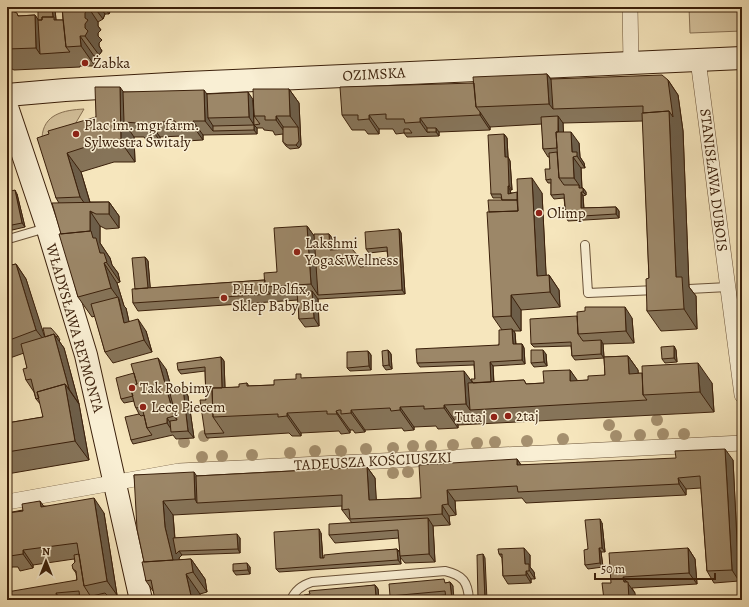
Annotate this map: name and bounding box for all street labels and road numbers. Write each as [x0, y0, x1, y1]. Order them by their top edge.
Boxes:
street label: OZIMSKA [342, 62, 406, 86]
street label: STANISŁAWA DUBOIS [695, 107, 733, 253]
street label: WŁADYSŁAWA REYMONTA [41, 240, 109, 415]
street label: TADEUSZA KOŚCIUSZKI [293, 447, 453, 475]

